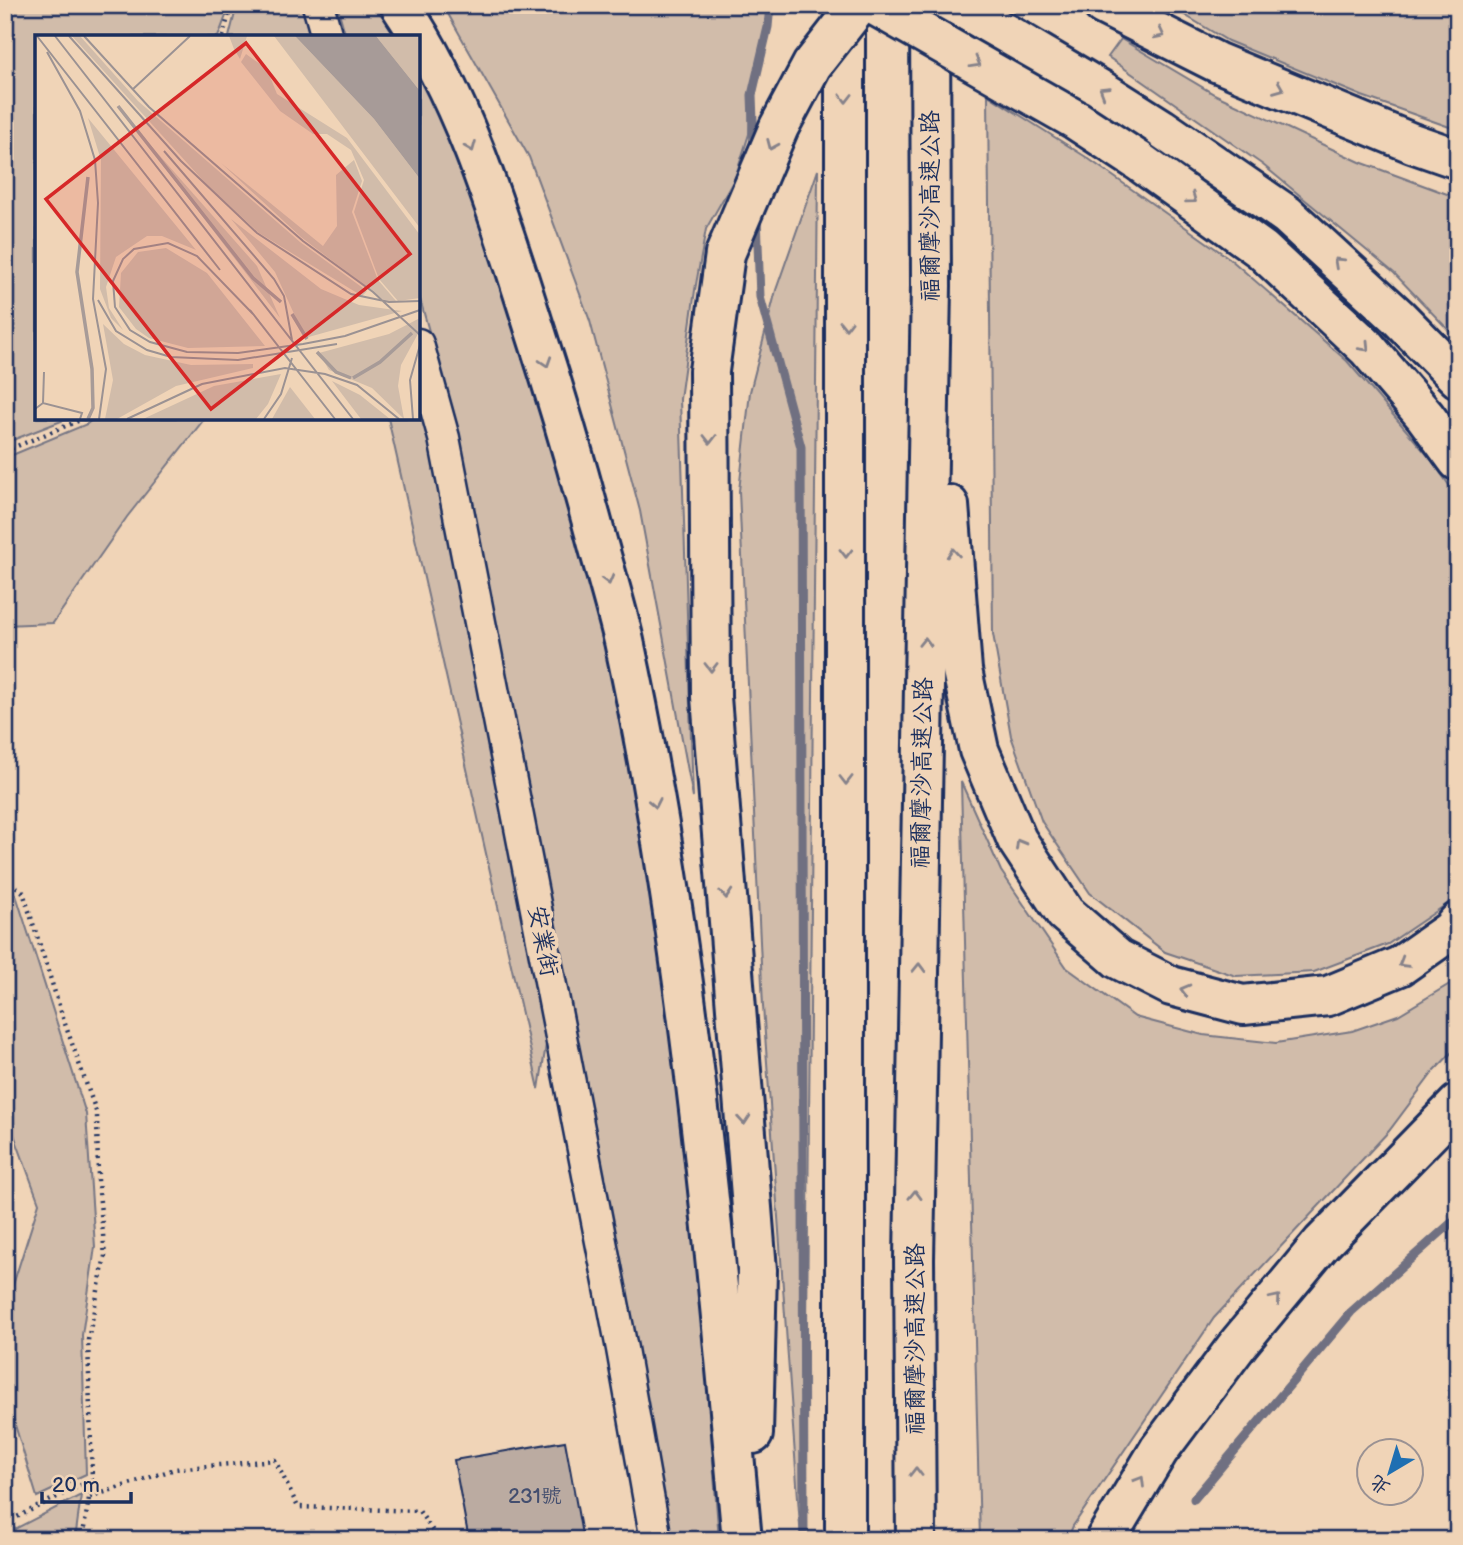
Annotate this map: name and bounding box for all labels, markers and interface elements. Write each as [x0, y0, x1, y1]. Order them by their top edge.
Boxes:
one-way arrow [1153, 25, 1165, 39]
inset map [35, 35, 420, 420]
one-way arrow [969, 55, 982, 68]
one-way arrow [1272, 80, 1284, 94]
one-way arrow [1098, 87, 1111, 100]
one-way arrow [838, 93, 854, 104]
street label: 福爾摩沙高速公路 [916, 110, 945, 302]
one-way arrow [766, 139, 780, 151]
one-way arrow [462, 140, 476, 152]
one-way arrow [1184, 191, 1197, 203]
one-way arrow [1334, 258, 1347, 271]
one-way arrow [838, 321, 854, 331]
one-way arrow [1356, 338, 1369, 351]
one-way arrow [537, 355, 552, 367]
one-way arrow [702, 434, 718, 445]
one-way arrow [838, 548, 854, 559]
one-way arrow [946, 548, 961, 559]
one-way arrow [599, 574, 614, 586]
one-way arrow [917, 636, 933, 647]
one-way arrow [703, 662, 719, 672]
street label: 福爾摩沙高速公路 [906, 677, 938, 869]
one-way arrow [838, 776, 854, 786]
one-way arrow [647, 797, 662, 809]
one-way arrow [1015, 838, 1028, 851]
one-way arrow [718, 888, 733, 899]
street label: 安業街 [522, 903, 564, 979]
one-way arrow [1398, 954, 1411, 967]
one-way arrow [911, 962, 927, 972]
one-way arrow [1180, 984, 1192, 998]
one-way arrow [736, 1115, 751, 1126]
one-way arrow [907, 1189, 923, 1200]
street label: 福爾摩沙高速公路 [901, 1243, 930, 1435]
one-way arrow [1267, 1294, 1280, 1306]
north arrow [1354, 1436, 1424, 1506]
scale bar [42, 1461, 131, 1505]
one-way arrow [908, 1466, 924, 1476]
text: 北 [1366, 1469, 1395, 1499]
text: 20 m [52, 1473, 100, 1498]
one-way arrow [1132, 1476, 1145, 1489]
house number: 231號 [508, 1484, 562, 1509]

